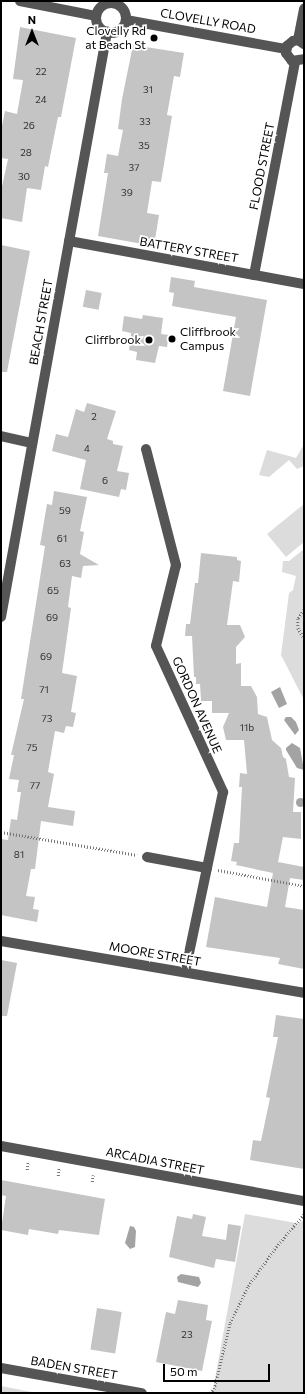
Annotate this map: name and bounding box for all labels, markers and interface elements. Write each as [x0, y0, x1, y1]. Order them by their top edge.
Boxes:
street label: CLOVELLY ROAD [159, 6, 257, 36]
north arrow [12, 12, 52, 52]
text: N [28, 13, 36, 26]
place label: Clovelly Rd at Beach St [85, 24, 146, 52]
marker: Clovelly Rd at Beach St [149, 33, 159, 43]
house number: 22 [35, 66, 47, 78]
house number: 31 [143, 84, 153, 96]
house number: 24 [35, 94, 47, 106]
house number: 33 [139, 116, 151, 128]
house number: 26 [23, 120, 35, 132]
street label: FLOOD STREET [246, 121, 278, 211]
house number: 35 [138, 140, 150, 152]
house number: 28 [20, 147, 32, 159]
house number: 37 [129, 162, 139, 174]
house number: 30 [18, 171, 30, 183]
house number: 39 [121, 187, 133, 199]
street label: BATTERY STREET [139, 234, 239, 266]
street label: BEACH STREET [26, 278, 56, 366]
place label: Cliffbrook Campus [180, 325, 236, 353]
place label: Cliffbrook [85, 333, 141, 347]
marker: Cliffbrook Campus [167, 334, 177, 344]
marker: Cliffbrook [144, 335, 154, 345]
house number: 2 [91, 411, 97, 423]
house number: 4 [84, 443, 90, 455]
house number: 6 [102, 475, 108, 487]
house number: 59 [59, 505, 71, 517]
house number: 61 [57, 533, 67, 545]
house number: 63 [59, 558, 71, 570]
house number: 65 [47, 585, 59, 597]
house number: 69 [46, 612, 58, 624]
house number: 69 [40, 651, 52, 663]
street label: GORDON AVENUE [169, 654, 225, 756]
house number: 71 [39, 684, 49, 696]
house number: 73 [42, 713, 52, 725]
house number: 11b [240, 722, 254, 734]
house number: 75 [27, 742, 37, 754]
house number: 77 [30, 780, 40, 792]
house number: 81 [14, 849, 24, 861]
street label: MOORE STREET [108, 939, 202, 969]
street label: ARCADIA STREET [105, 1144, 205, 1178]
house number: 23 [181, 1329, 193, 1341]
street label: BADEN STREET [29, 1353, 119, 1383]
scale bar [165, 1356, 272, 1382]
text: 50 m [170, 1364, 198, 1378]

